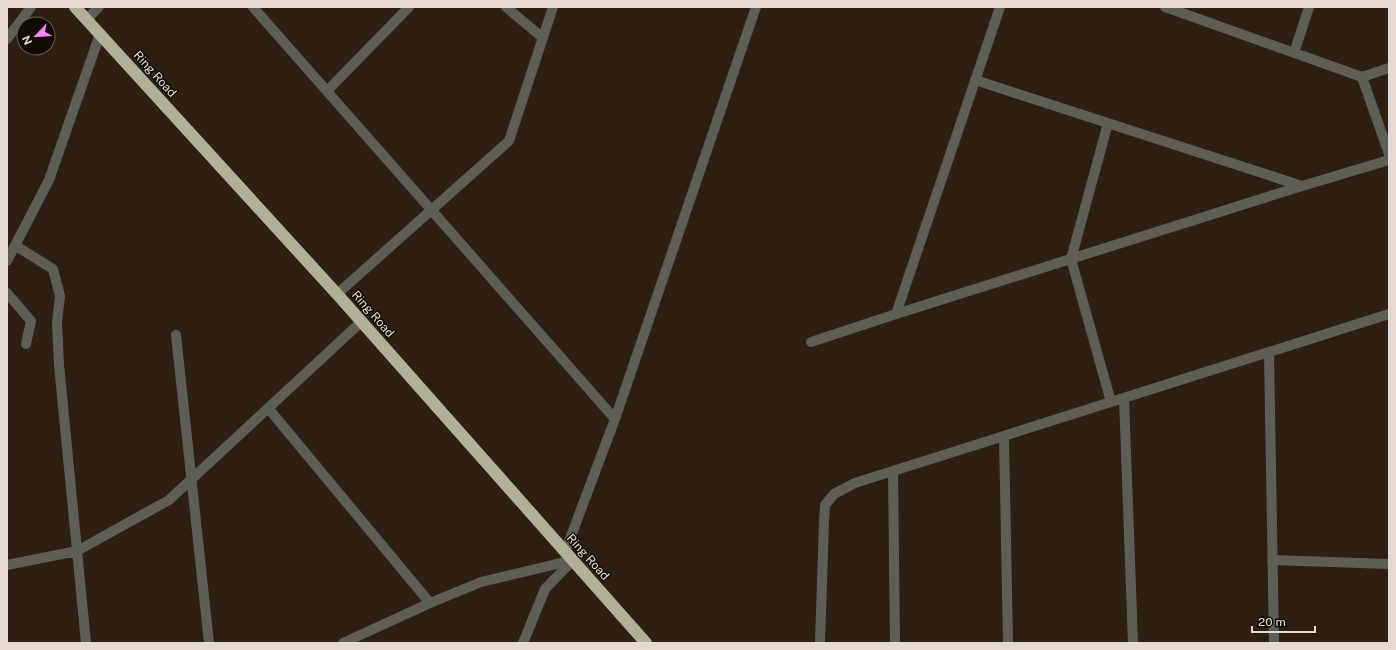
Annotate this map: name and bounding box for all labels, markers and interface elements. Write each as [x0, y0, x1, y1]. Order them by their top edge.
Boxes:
north arrow [16, 16, 56, 56]
text: N [20, 34, 34, 47]
street label: Ring Road [131, 48, 179, 100]
street label: Ring Road [349, 288, 397, 340]
street label: Ring Road [564, 531, 612, 583]
scale bar [1252, 608, 1315, 634]
text: 20 m [1258, 615, 1286, 629]

